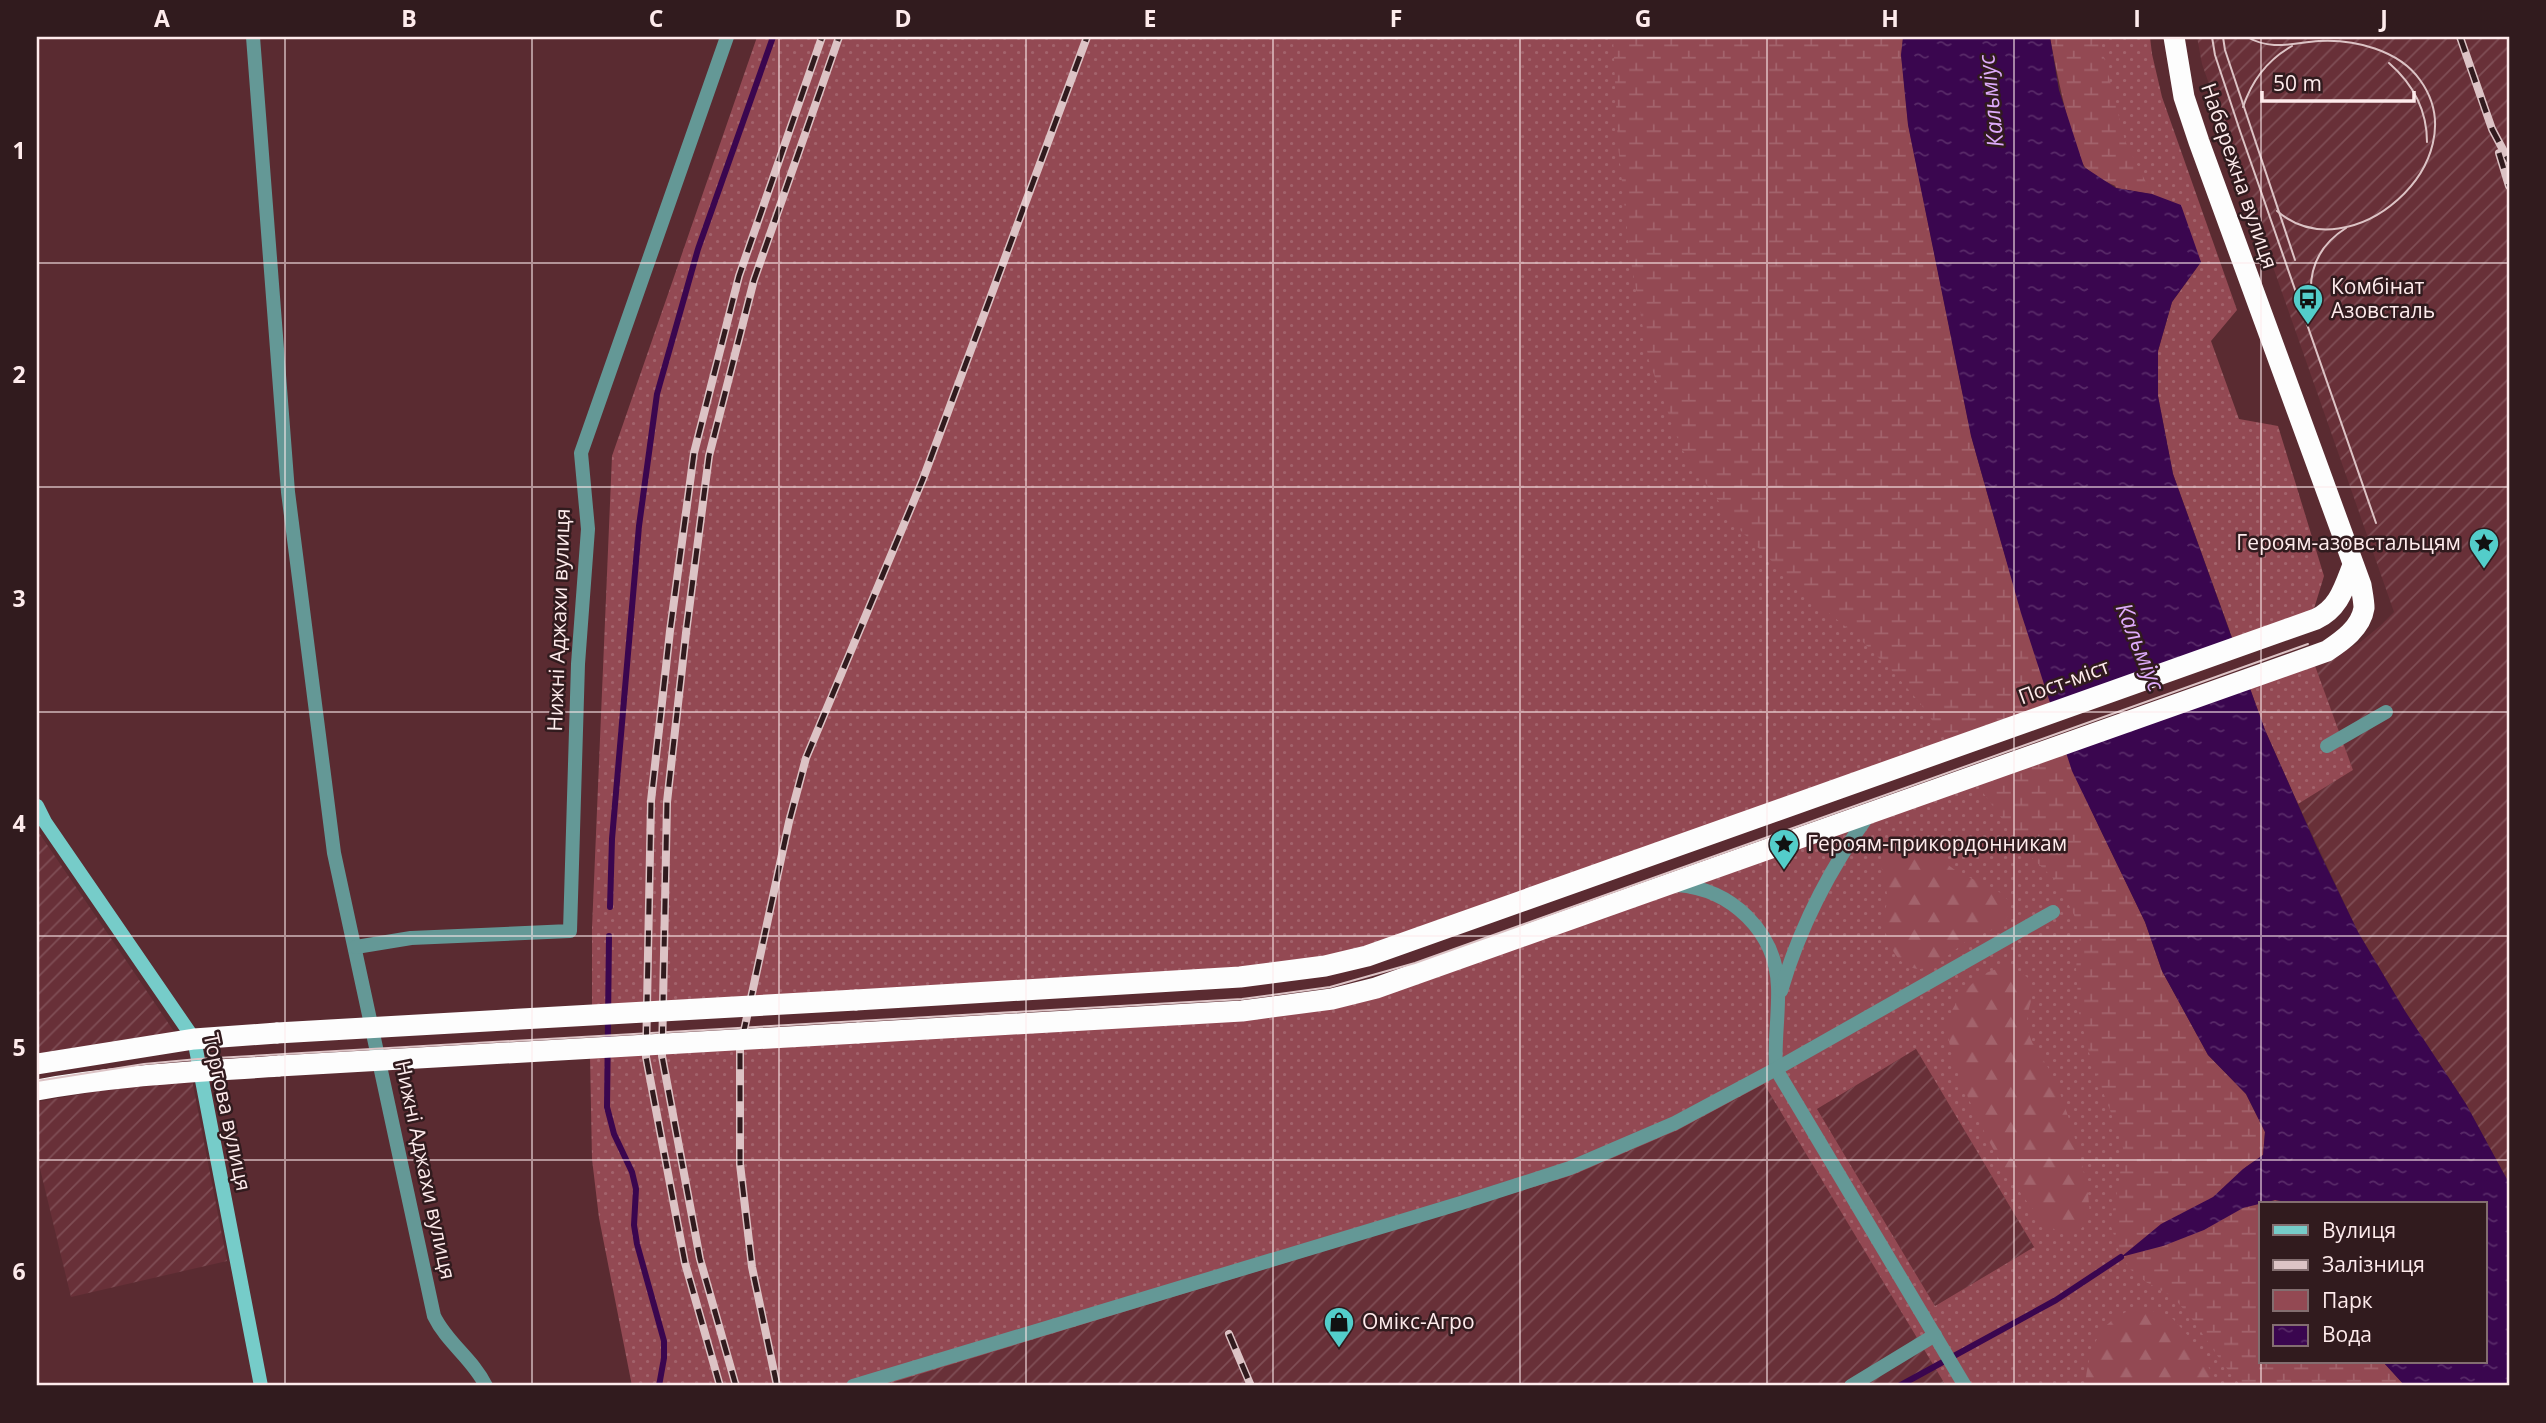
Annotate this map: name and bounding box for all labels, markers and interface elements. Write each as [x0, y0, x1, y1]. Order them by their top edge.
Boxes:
text: A [154, 2, 170, 34]
text: B [401, 2, 417, 34]
text: C [649, 2, 663, 34]
text: D [894, 2, 912, 34]
text: E [1144, 2, 1156, 34]
text: F [1390, 2, 1402, 34]
text: G [1635, 2, 1651, 34]
text: H [1881, 2, 1899, 34]
text: I [2133, 2, 2141, 34]
text: J [2378, 2, 2388, 34]
water label: Кальміус [1969, 53, 2011, 149]
scale bar [2262, 60, 2415, 104]
text: 50 m [2273, 69, 2322, 97]
street label: Набережна вулиця [2195, 79, 2285, 272]
text: 1 [12, 134, 26, 166]
place label: Комбінат Азовсталь [2331, 272, 2435, 324]
bus stop icon: Комбінат Азовсталь [2291, 282, 2325, 326]
text: 2 [12, 358, 26, 390]
street label: Нижні Аджахи вулиця [540, 508, 576, 732]
place icon: Героям-азовстальцям [2467, 526, 2501, 570]
place label: Героям-азовстальцям [2236, 528, 2461, 556]
text: 3 [12, 582, 26, 614]
water label: Кальміус [2109, 598, 2173, 696]
street label: Пост-міст [2014, 652, 2113, 711]
text: 4 [12, 807, 26, 839]
place icon: Героям-прикордонникам [1767, 827, 1801, 871]
place label: Героям-прикордонникам [1807, 829, 2067, 857]
street label: Торгова вулиця [198, 1030, 258, 1193]
text: 5 [12, 1031, 26, 1063]
street label: Нижні Аджахи вулиця [389, 1058, 463, 1282]
legend [2259, 1202, 2486, 1364]
text: Вулиця [2322, 1216, 2396, 1244]
text: Залізниця [2322, 1250, 2425, 1278]
text: 6 [12, 1255, 26, 1287]
text: Парк [2322, 1286, 2373, 1314]
shop icon: Омiкс-Агро [1322, 1305, 1356, 1349]
place label: Омiкс-Агро [1362, 1307, 1475, 1335]
text: Вода [2322, 1320, 2372, 1348]

